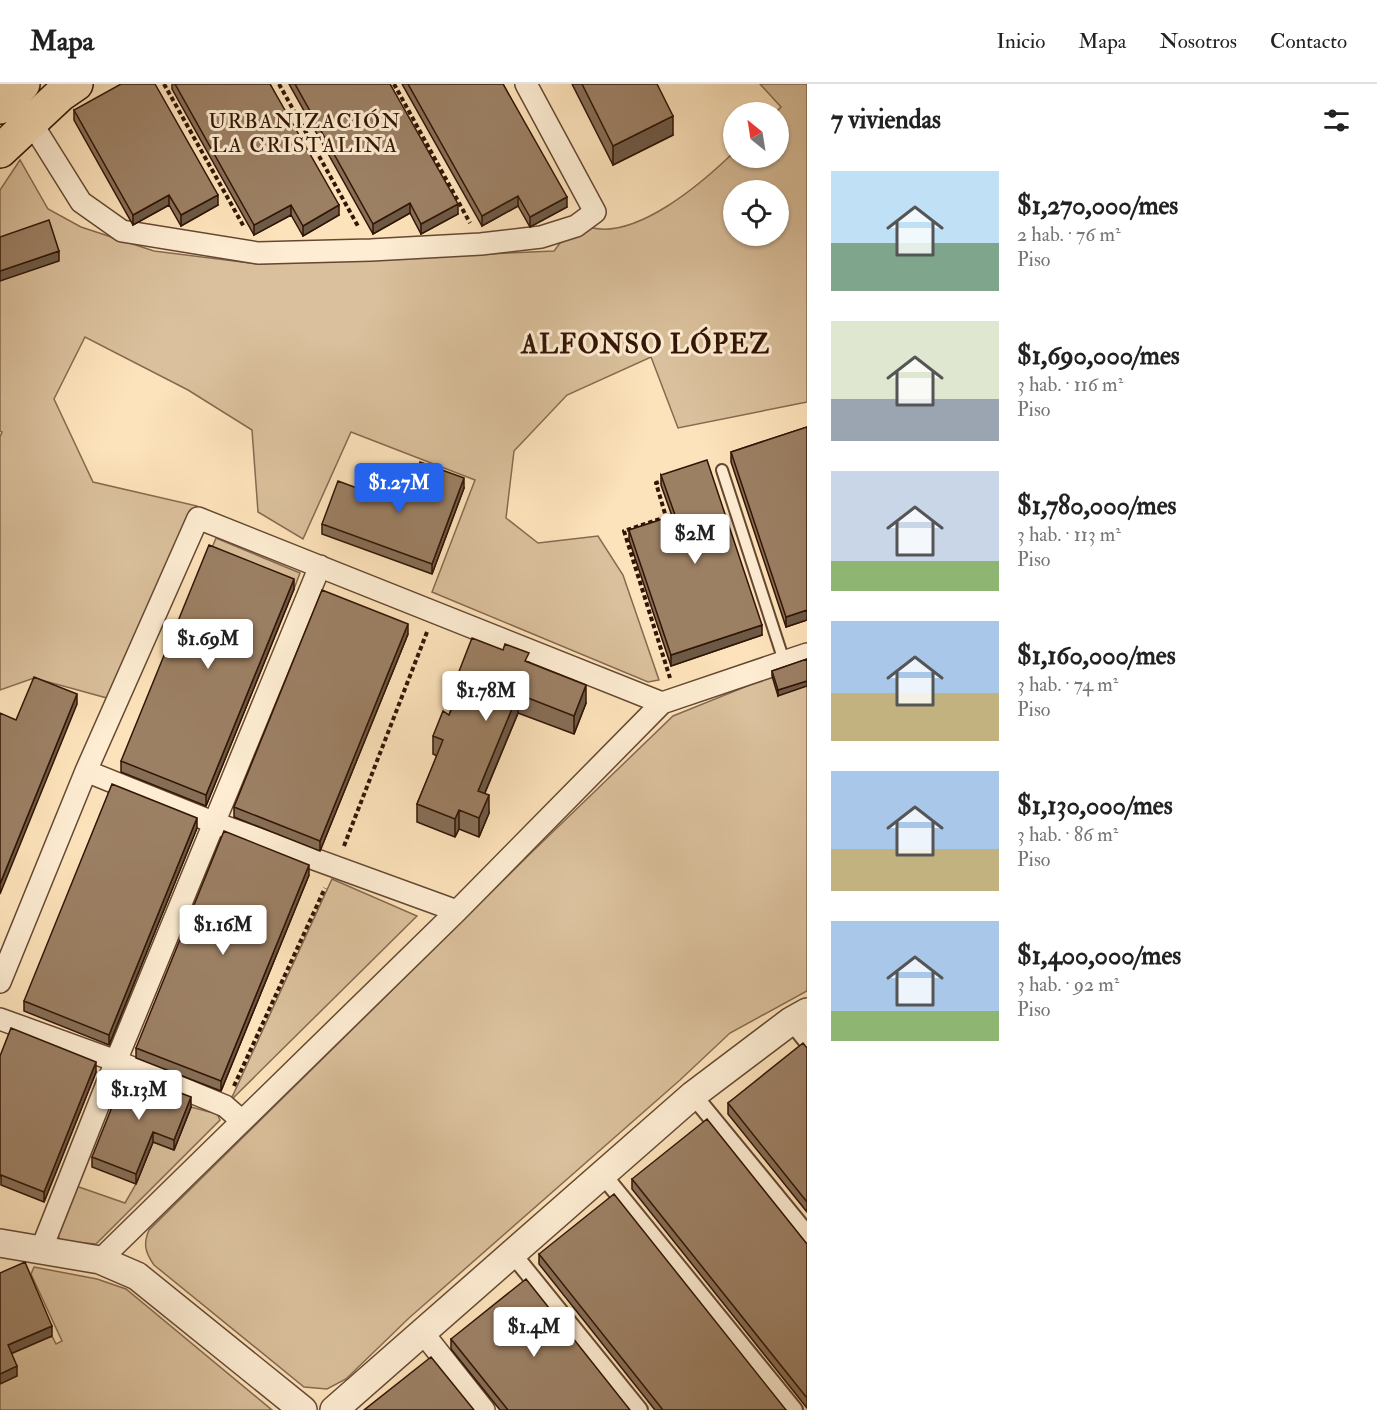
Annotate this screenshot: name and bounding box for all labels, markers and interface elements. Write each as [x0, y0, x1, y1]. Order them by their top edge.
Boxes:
text: Mapa [30, 24, 94, 59]
text: Inicio [996, 28, 1045, 55]
text: Mapa [1078, 28, 1126, 55]
text: Nosotros [1159, 28, 1237, 55]
text: Contacto [1270, 28, 1347, 55]
north arrow [723, 102, 789, 168]
map controls [723, 102, 789, 246]
text: 7 viviendas [831, 104, 941, 136]
icon: filters [1320, 104, 1353, 137]
district label: URBANIZACIÓN LA CRISTALINA [208, 108, 402, 159]
button: locate [723, 180, 789, 246]
text: $1,270,000/mes [1017, 190, 1178, 222]
icon: home [879, 195, 951, 267]
text: 2 hab. · 76 m² [1017, 222, 1121, 247]
text: Piso [1017, 247, 1050, 272]
district label: ALFONSO LÓPEZ [520, 326, 771, 361]
text: $1,690,000/mes [1017, 340, 1180, 372]
icon: home [879, 345, 951, 417]
text: 3 hab. · 116 m² [1017, 372, 1123, 397]
text: Piso [1017, 397, 1050, 422]
pin: $1.27M [350, 463, 448, 514]
text: $1.27M [369, 470, 429, 495]
text: $1,780,000/mes [1017, 490, 1176, 522]
icon: home [879, 495, 951, 567]
pin: $2M [666, 514, 724, 565]
text: $2M [675, 521, 715, 546]
text: 3 hab. · 113 m² [1017, 522, 1121, 547]
text: Piso [1017, 547, 1050, 572]
pin: $1.69M [159, 619, 257, 670]
text: $1.69M [177, 626, 239, 651]
text: $1,160,000/mes [1017, 640, 1176, 672]
icon: home [879, 645, 951, 717]
pin: $1.78M [437, 671, 535, 722]
text: 3 hab. · 74 m² [1017, 672, 1118, 697]
text: $1.78M [456, 678, 516, 703]
text: Piso [1017, 697, 1050, 722]
text: $1,130,000/mes [1017, 790, 1173, 822]
icon: home [879, 795, 951, 867]
text: 3 hab. · 86 m² [1017, 822, 1118, 847]
text: Piso [1017, 847, 1050, 872]
pin: $1.16M [174, 905, 272, 956]
text: $1.16M [194, 912, 252, 937]
text: $1,400,000/mes [1017, 940, 1181, 972]
icon: home [879, 945, 951, 1017]
text: 3 hab. · 92 m² [1017, 972, 1119, 997]
text: Piso [1017, 997, 1050, 1022]
pin: $1.13M [90, 1070, 188, 1121]
text: $1.13M [111, 1077, 167, 1102]
pin: $1.4M [492, 1307, 576, 1358]
text: $1.4M [508, 1314, 560, 1339]

